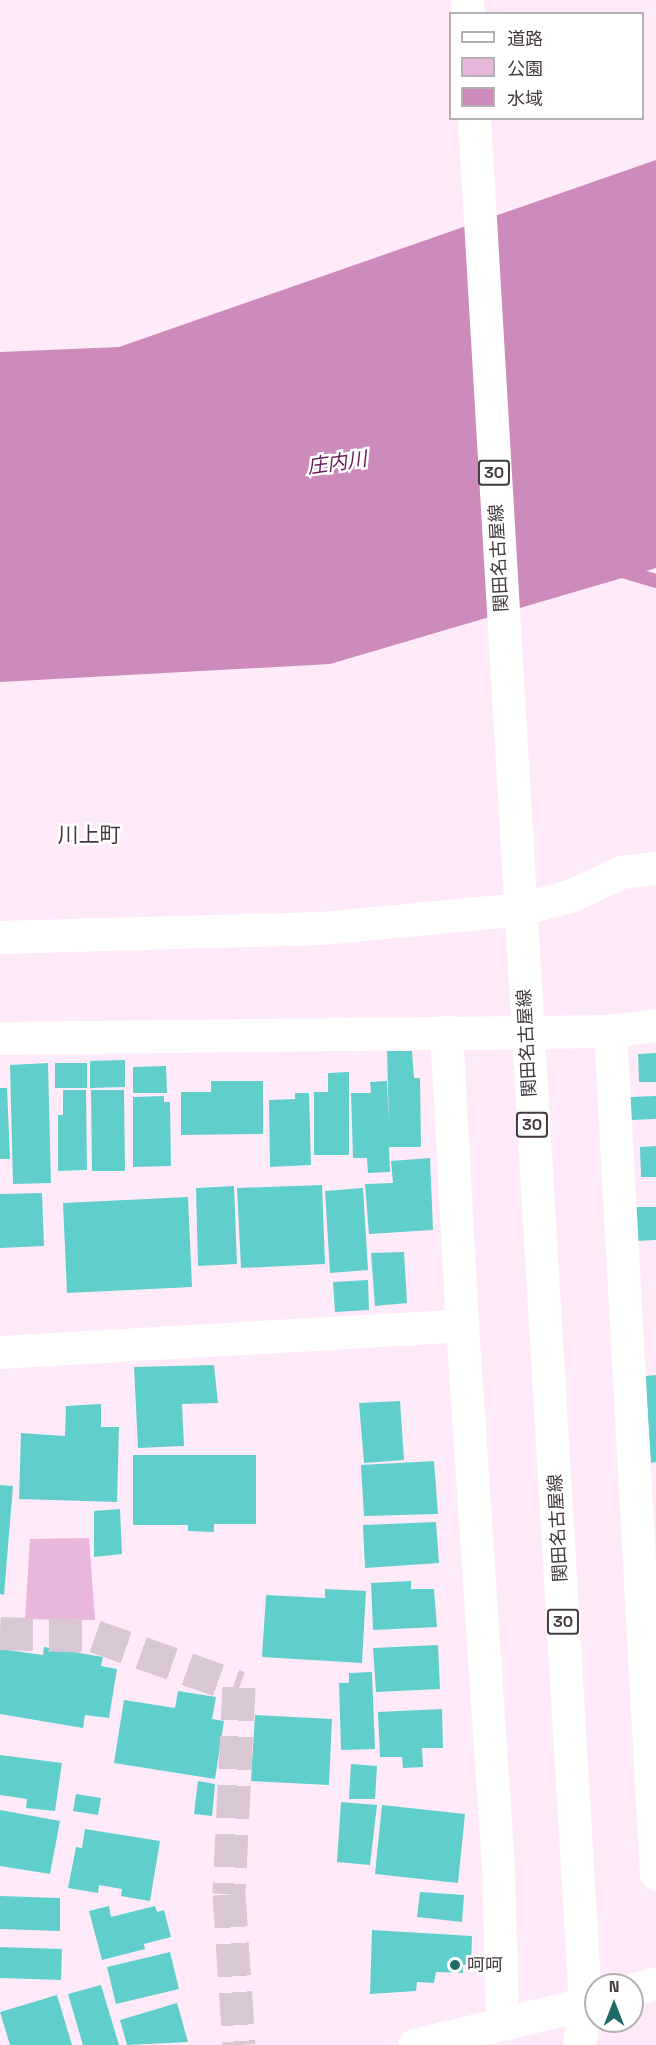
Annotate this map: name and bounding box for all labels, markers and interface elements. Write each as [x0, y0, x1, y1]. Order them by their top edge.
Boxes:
legend [449, 12, 644, 120]
text: 道路 [507, 27, 543, 50]
text: 公園 [507, 57, 543, 80]
text: 水域 [507, 87, 543, 110]
water label: 庄内川 [306, 447, 368, 479]
road number: 30 [478, 460, 510, 486]
street label: 関田名古屋線 [485, 504, 513, 612]
district label: 川上町 [58, 822, 120, 848]
street label: 関田名古屋線 [513, 989, 541, 1097]
road number: 30 [516, 1112, 548, 1138]
street label: 関田名古屋線 [544, 1474, 572, 1582]
road number: 30 [546, 1609, 580, 1635]
place label: 呵呵 [467, 1954, 503, 1976]
marker: 呵呵 [448, 1958, 462, 1972]
north arrow [584, 1973, 644, 2033]
text: N [609, 1976, 619, 1997]

